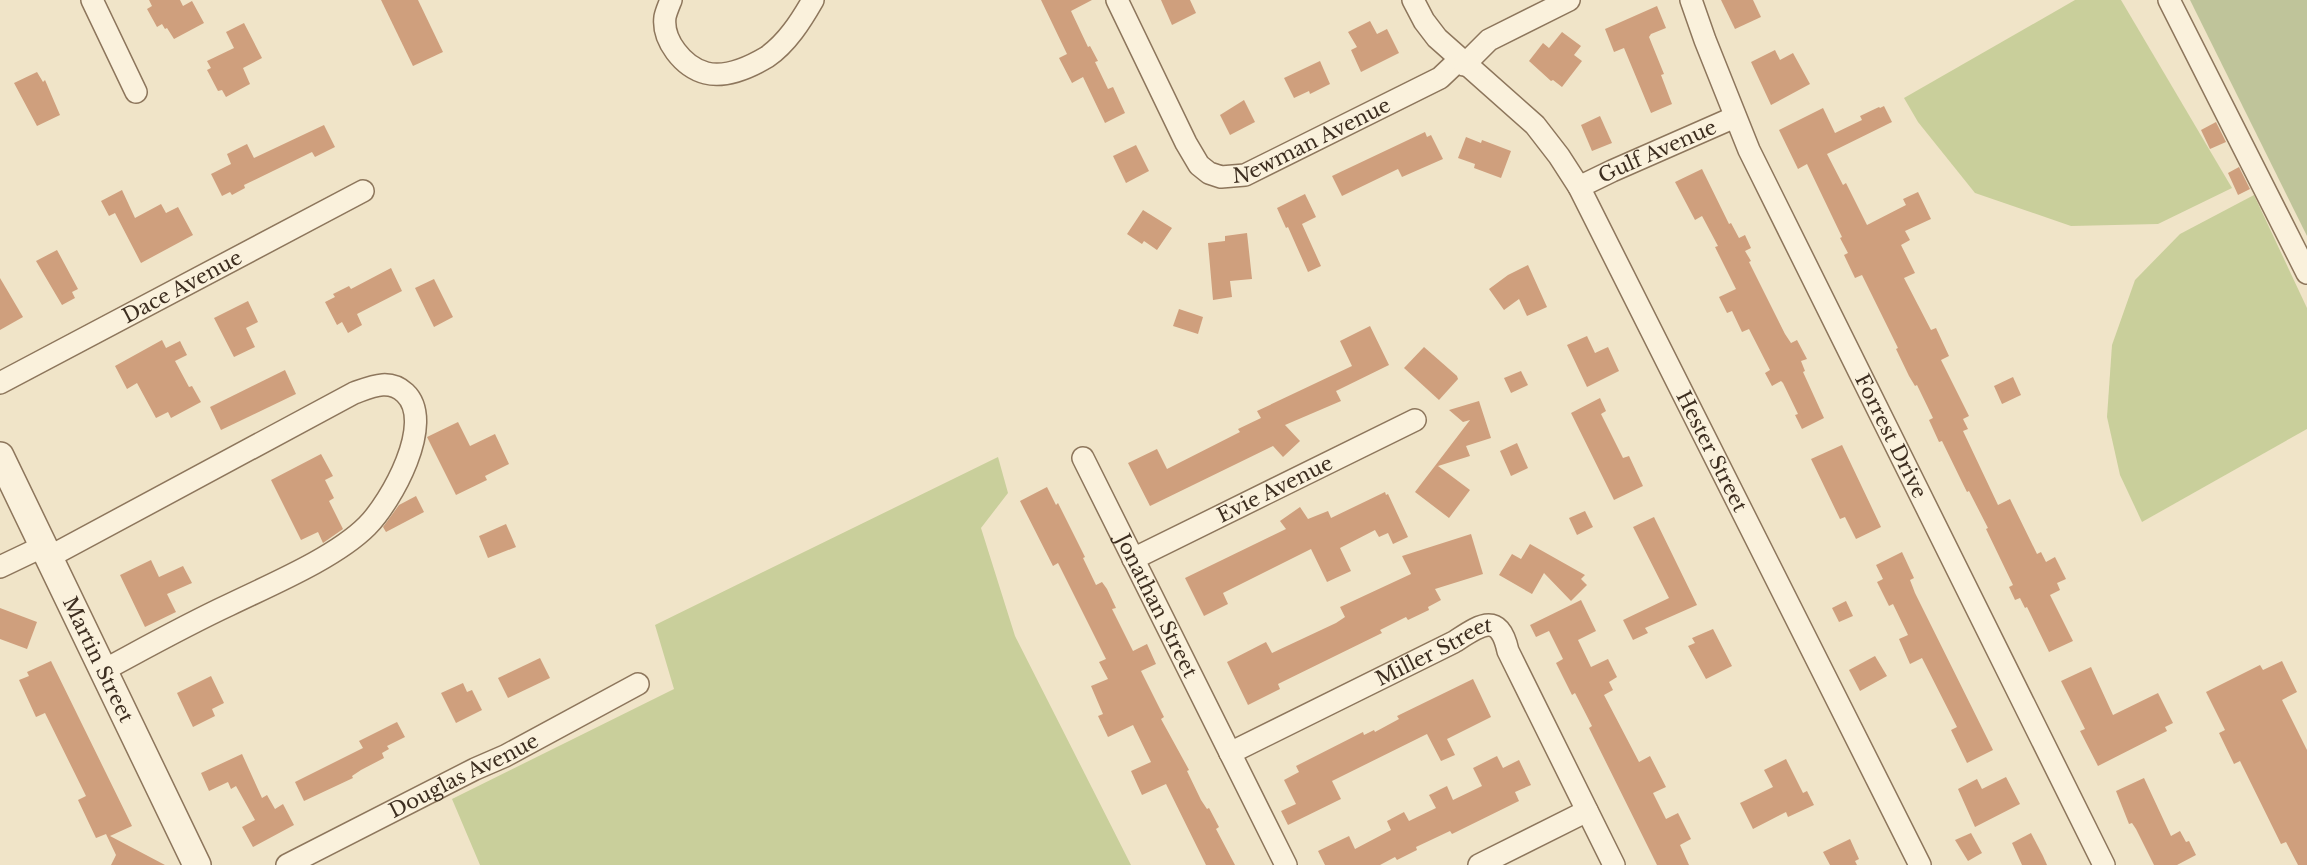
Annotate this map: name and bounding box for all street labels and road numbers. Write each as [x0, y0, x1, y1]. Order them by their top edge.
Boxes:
street label: Newman Avenue [1232, 93, 1394, 188]
street label: Gulf Avenue [1594, 115, 1720, 188]
street label: Dace Avenue [118, 245, 246, 328]
street label: Forrest Drive [1850, 370, 1932, 502]
street label: Hester Street [1671, 387, 1753, 516]
street label: Evie Avenue [1213, 451, 1336, 528]
street label: Jonathan Street [1109, 527, 1203, 682]
street label: Martin Street [58, 593, 139, 727]
street label: Miller Street [1372, 613, 1493, 691]
street label: Douglas Avenue [385, 728, 543, 823]

